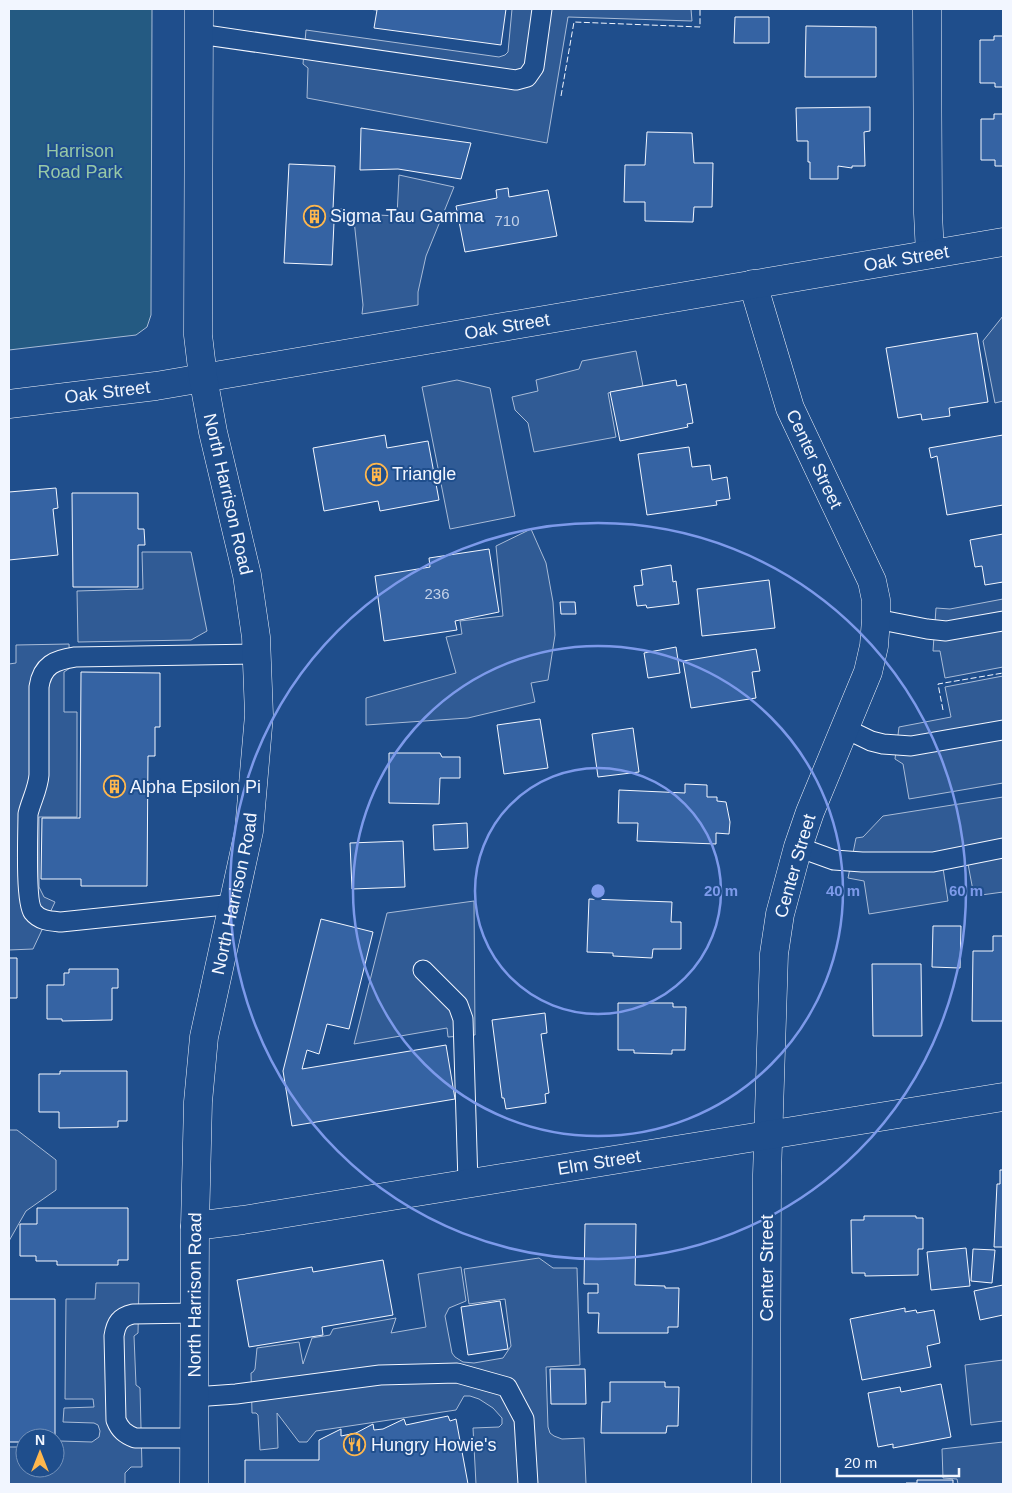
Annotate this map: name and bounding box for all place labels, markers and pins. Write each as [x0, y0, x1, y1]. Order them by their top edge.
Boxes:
building icon: Sigma Tau Gamma [302, 204, 326, 228]
place label: Sigma Tau Gamma [330, 206, 485, 226]
building icon: Triangle [364, 462, 388, 486]
place label: Triangle [392, 464, 456, 484]
building icon: Alpha Epsilon Pi [102, 775, 126, 799]
place label: Alpha Epsilon Pi [130, 777, 261, 797]
centre of rings [589, 882, 607, 900]
restaurant icon: Hungry Howie's [343, 1433, 367, 1457]
place label: Hungry Howie's [371, 1435, 496, 1455]

